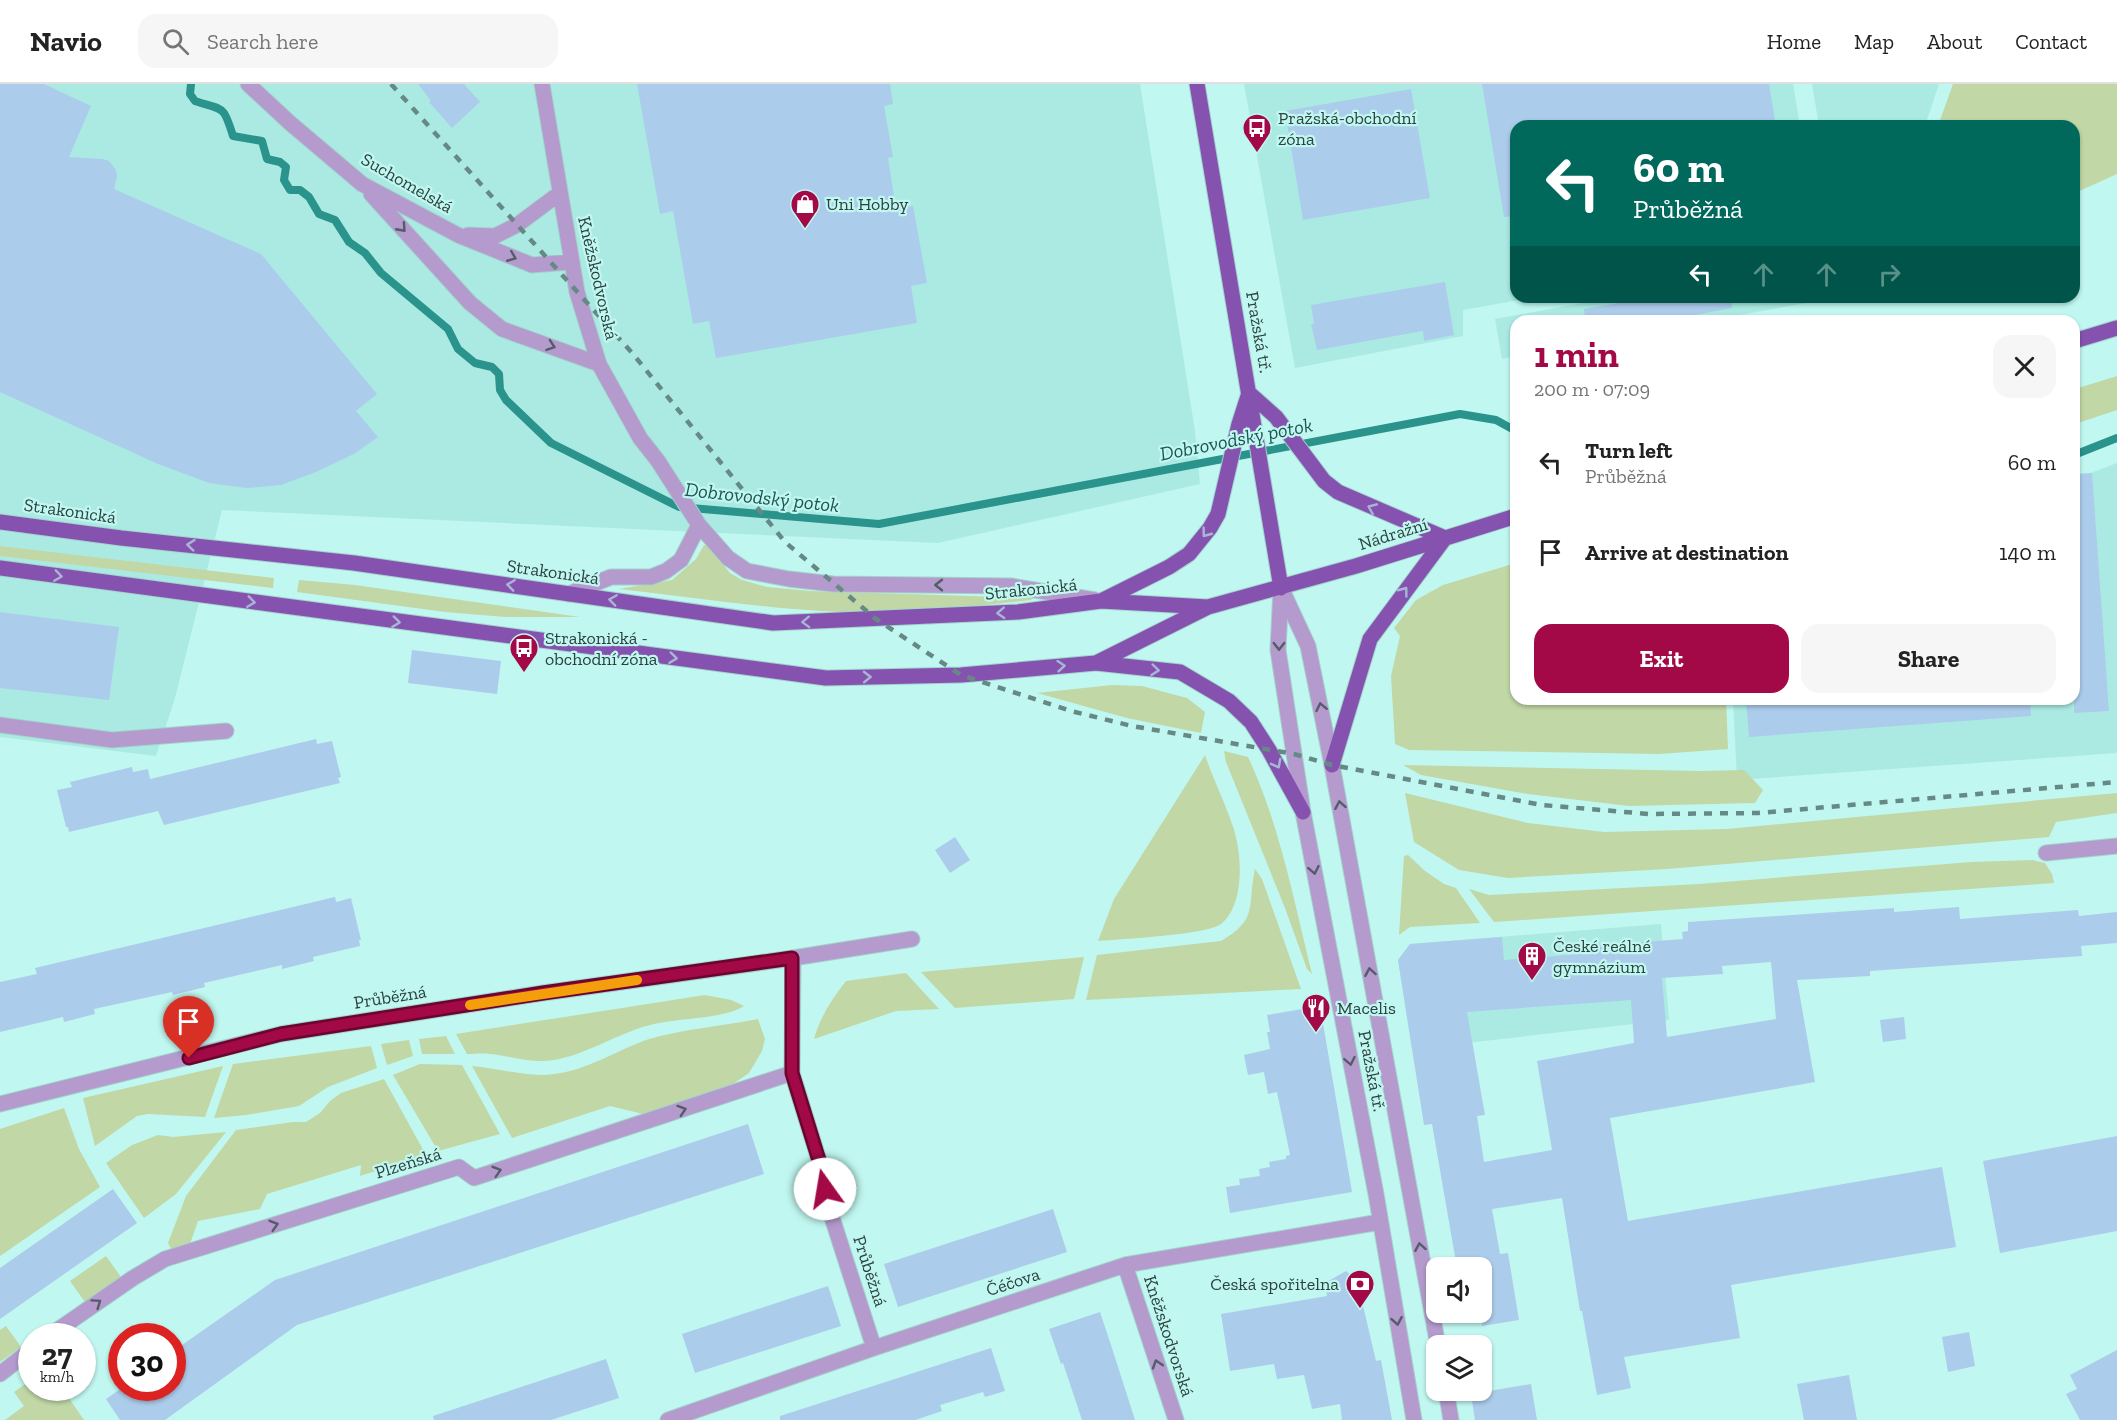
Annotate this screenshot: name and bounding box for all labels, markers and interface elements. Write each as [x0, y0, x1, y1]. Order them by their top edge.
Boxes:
search box [138, 14, 558, 68]
text: Navio [30, 25, 102, 58]
icon: search [159, 25, 192, 58]
text: Search here [207, 28, 318, 55]
text: Home [1767, 29, 1821, 54]
text: Map [1854, 29, 1894, 54]
text: About [1927, 29, 1982, 54]
text: Contact [2015, 29, 2087, 54]
place label: Pražská-obchodní zóna [1278, 107, 1417, 150]
bus stop icon: Pražská-obchodní zóna [1241, 112, 1273, 154]
text: 60 m [1633, 142, 1724, 193]
icon: left [1534, 144, 1612, 222]
street label: Suchomelská [357, 148, 457, 218]
shop icon: Uni Hobby [789, 188, 821, 230]
place label: Uni Hobby [826, 193, 909, 215]
text: Průběžná [1633, 193, 1743, 225]
street label: Kněžskodvorská [573, 214, 623, 342]
one-way arrow [395, 221, 406, 231]
one-way arrow [506, 250, 517, 262]
icon: left [1684, 258, 1717, 291]
icon: ahead [1747, 258, 1780, 291]
icon: ahead [1810, 258, 1843, 291]
icon: right [1873, 258, 1906, 291]
street label: Pražská tř. [1241, 290, 1277, 374]
text: 1 min [1534, 333, 1619, 376]
button: close [1993, 335, 2056, 398]
one-way arrow [545, 339, 556, 352]
text: 200 m · 07:09 [1534, 377, 1650, 401]
water label: Dobrovodský potok [1158, 412, 1314, 466]
text: Turn left [1585, 437, 1672, 464]
icon: left [1534, 446, 1567, 479]
text: 60 m [2008, 449, 2056, 476]
text: Průběžná [1585, 464, 1667, 488]
water label: Dobrovodský potok [684, 477, 840, 517]
street label: Strakonická [23, 494, 118, 528]
one-way arrow [1367, 503, 1378, 515]
street label: Nádražní [1356, 513, 1430, 555]
one-way arrow [1203, 526, 1214, 537]
icon: arrive [1534, 536, 1567, 569]
one-way arrow [187, 539, 196, 552]
text: Arrive at destination [1585, 539, 1788, 566]
text: 140 m [1999, 539, 2056, 566]
street label: Strakonická [506, 555, 601, 589]
one-way arrow [53, 570, 63, 582]
street label: Strakonická [984, 573, 1078, 605]
one-way arrow [934, 579, 943, 591]
one-way arrow [507, 580, 516, 592]
one-way arrow [1397, 587, 1408, 598]
one-way arrow [608, 594, 618, 607]
one-way arrow [247, 596, 256, 608]
one-way arrow [997, 606, 1006, 619]
one-way arrow [392, 615, 401, 628]
one-way arrow [802, 615, 811, 628]
button: Exit [1534, 624, 1789, 693]
button: Share [1801, 624, 2056, 693]
place label: Strakonická - obchodní zóna [545, 627, 658, 670]
bus stop icon: Strakonická - obchodní zóna [508, 632, 540, 674]
one-way arrow [1272, 641, 1285, 650]
one-way arrow [668, 651, 678, 664]
one-way arrow [1057, 660, 1066, 673]
one-way arrow [1150, 663, 1159, 675]
one-way arrow [862, 671, 871, 683]
one-way arrow [1315, 703, 1328, 713]
one-way arrow [1270, 758, 1281, 769]
one-way arrow [1334, 800, 1347, 810]
one-way arrow [1307, 864, 1320, 874]
place label: České reálné gymnázium [1553, 935, 1651, 978]
building icon: České reálné gymnázium [1516, 940, 1548, 982]
one-way arrow [1364, 967, 1377, 977]
street label: Průběžná [352, 980, 428, 1014]
restaurant icon: Macelis [1300, 992, 1332, 1034]
pin [163, 996, 214, 1058]
place label: Macelis [1337, 997, 1396, 1019]
icon: arrive [172, 1005, 205, 1038]
street label: Pražská tř. [1353, 1028, 1391, 1114]
one-way arrow [1343, 1056, 1356, 1066]
one-way arrow [676, 1105, 687, 1117]
street label: Plzeňská [372, 1142, 444, 1183]
position arrow [793, 1157, 857, 1221]
one-way arrow [491, 1166, 502, 1178]
one-way arrow [268, 1220, 279, 1232]
street label: Průběžná [848, 1233, 892, 1310]
one-way arrow [1414, 1242, 1427, 1252]
map controls [1426, 1257, 1492, 1401]
button: sound [1426, 1257, 1492, 1323]
street label: Čéčova [983, 1263, 1043, 1301]
bank icon: Česká spořitelna [1344, 1268, 1376, 1310]
street label: Kněžskodvorská [1139, 1273, 1199, 1400]
place label: Česká spořitelna [1210, 1273, 1339, 1295]
one-way arrow [90, 1299, 101, 1310]
one-way arrow [1391, 1316, 1403, 1326]
speed limit sign: 30 [108, 1323, 186, 1401]
button: layers [1426, 1335, 1492, 1401]
text: 27 [42, 1337, 72, 1373]
one-way arrow [1152, 1359, 1165, 1370]
text: km/h [40, 1368, 74, 1386]

